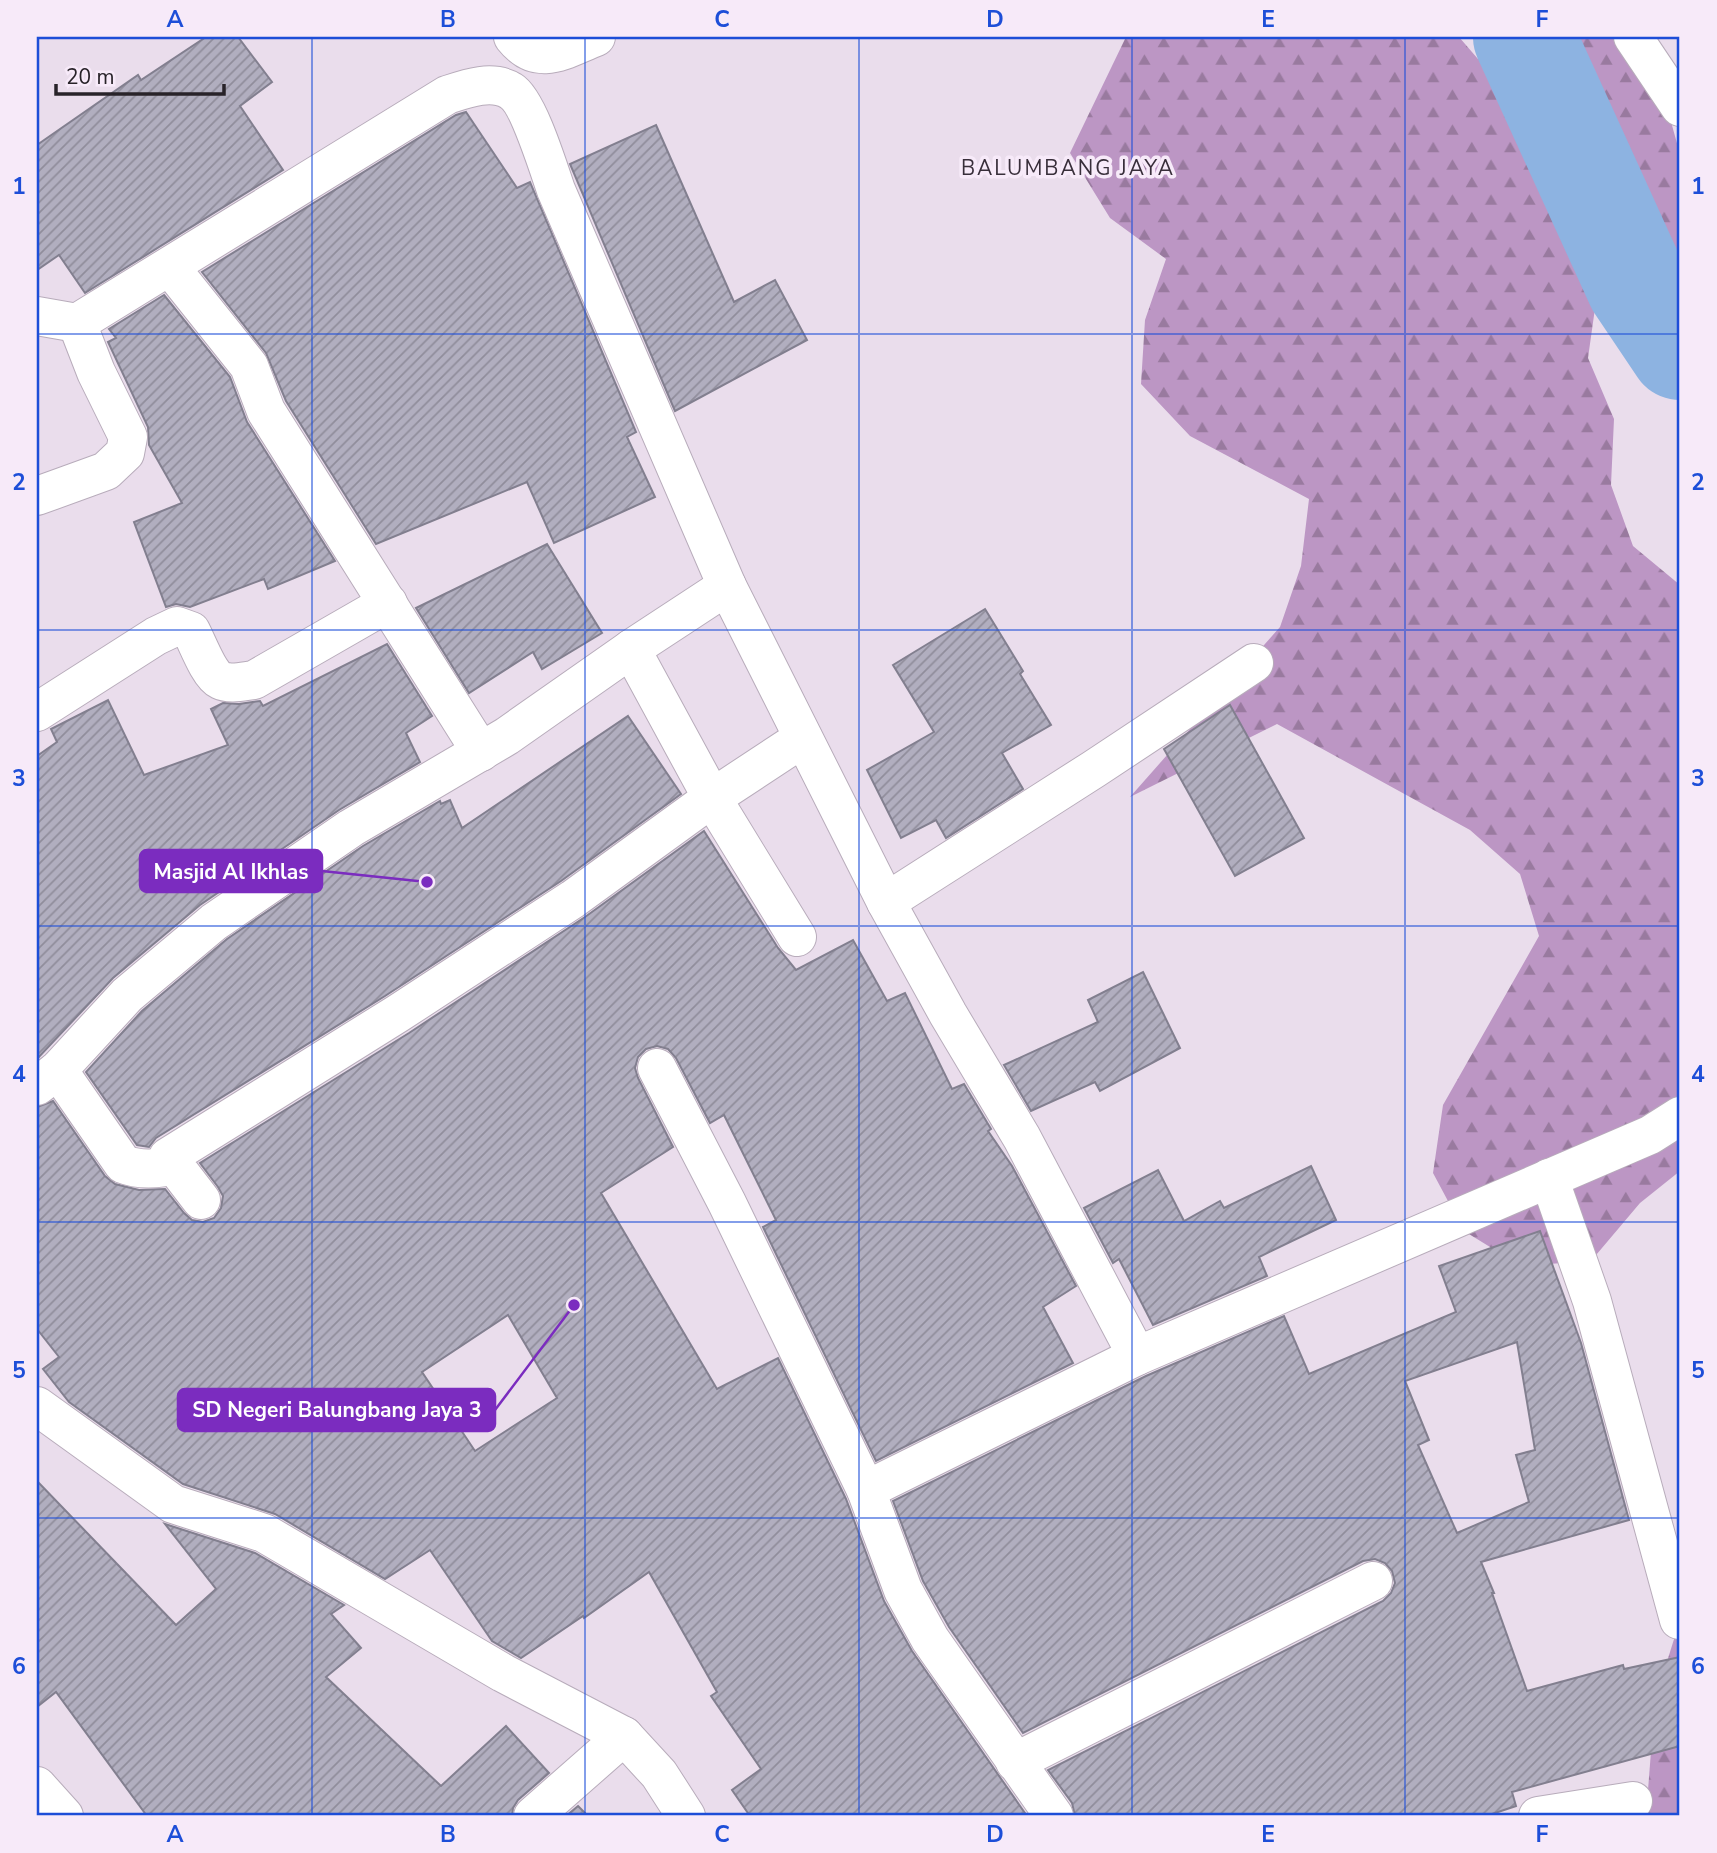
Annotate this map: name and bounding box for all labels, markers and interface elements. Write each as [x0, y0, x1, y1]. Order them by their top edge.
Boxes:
text: A [166, 4, 184, 35]
text: B [440, 4, 456, 35]
text: C [714, 4, 730, 35]
text: D [986, 4, 1004, 35]
text: E [1261, 4, 1275, 35]
text: F [1536, 4, 1549, 35]
scale bar [56, 52, 224, 96]
text: 20 m [66, 63, 115, 91]
district label: BALUMBANG JAYA [961, 154, 1175, 182]
text: 1 [12, 171, 26, 202]
text: 1 [1691, 171, 1705, 202]
text: 2 [12, 467, 26, 498]
text: 2 [1691, 467, 1705, 498]
text: 3 [12, 763, 26, 794]
text: 3 [1691, 763, 1705, 794]
callout: Masjid Al Ikhlas [140, 850, 322, 892]
text: Masjid Al Ikhlas [154, 858, 308, 886]
text: 4 [12, 1059, 26, 1090]
text: 4 [1691, 1059, 1705, 1090]
text: 5 [12, 1355, 26, 1386]
text: 5 [1691, 1355, 1705, 1386]
callout: SD Negeri Balungbang Jaya 3 [178, 1389, 495, 1431]
text: SD Negeri Balungbang Jaya 3 [192, 1396, 482, 1424]
text: 6 [12, 1651, 26, 1682]
text: 6 [1691, 1651, 1705, 1682]
text: A [166, 1819, 184, 1850]
text: B [440, 1819, 456, 1850]
text: C [714, 1819, 730, 1850]
text: D [986, 1819, 1004, 1850]
text: E [1261, 1819, 1275, 1850]
text: F [1536, 1819, 1549, 1850]

